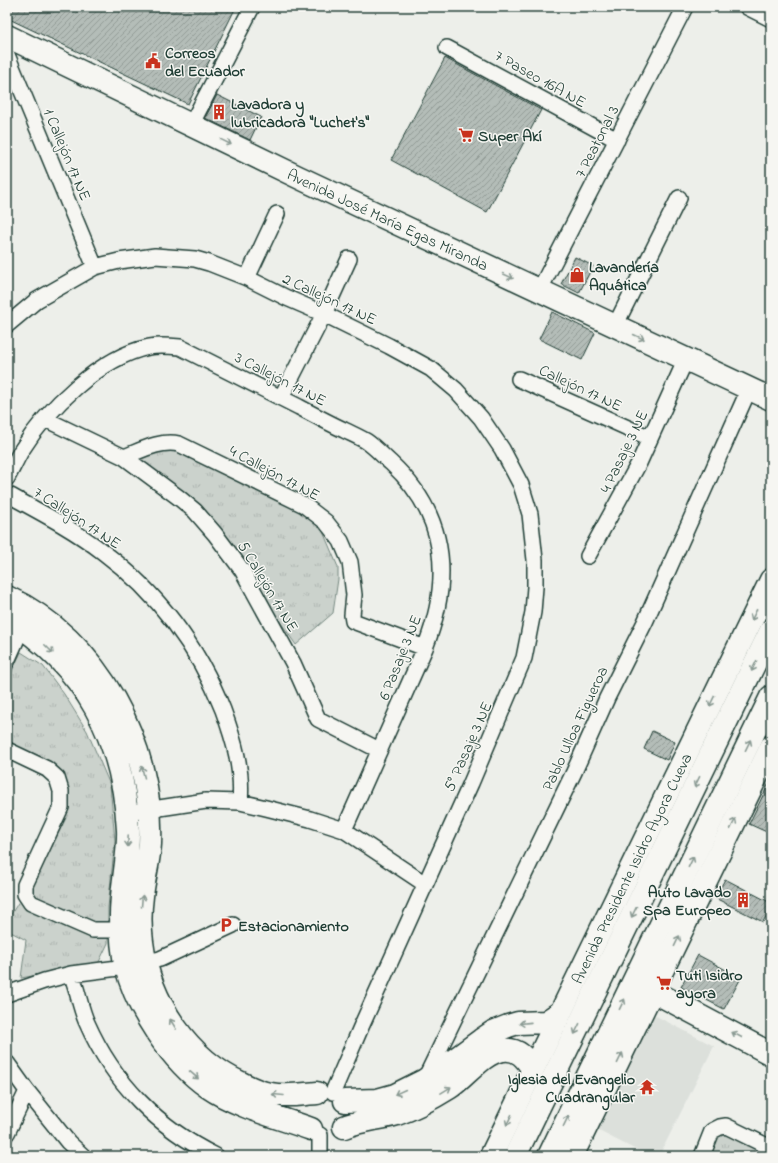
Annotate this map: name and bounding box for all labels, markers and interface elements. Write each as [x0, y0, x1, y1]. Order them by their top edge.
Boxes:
place label: Correos del Ecuador [165, 42, 246, 84]
street label: 7 Paseo 16A NE [490, 45, 590, 115]
public building icon: Correos del Ecuador [144, 52, 162, 70]
place label: Lavadora y lubricadora "Luchet's" [231, 93, 370, 135]
street label: 7 Peatonal 3 [569, 102, 626, 182]
building icon: Lavadora y lubricadora "Luchet's" [210, 103, 228, 121]
street label: 1 Callejón 17 NE [36, 105, 96, 205]
place label: Super Akí [478, 125, 542, 149]
supermarket icon: Super Akí [457, 126, 475, 144]
one-way arrow [220, 139, 232, 146]
street label: Avenida José María Egas Miranda [283, 164, 492, 278]
place label: Lavandería Aquática [589, 256, 659, 298]
shop icon: Lavandería Aquática [568, 266, 586, 284]
street label: 2 Callejón 17 NE [278, 267, 380, 332]
one-way arrow [502, 273, 514, 280]
one-way arrow [632, 334, 644, 341]
street label: 3 Callejón 17 NE [230, 346, 330, 413]
street label: Callejón 17 NE [534, 359, 626, 419]
street label: 4 Pasaje 3 NE [594, 406, 655, 497]
street label: 4 Callejón 17 NE [224, 440, 324, 508]
street label: 7 Callejón 17 NE [28, 481, 125, 556]
street label: 5 Callejón 17 NE [231, 537, 304, 637]
one-way arrow [750, 609, 757, 621]
street label: 6 Pasaje 3 NE [373, 611, 429, 704]
one-way arrow [44, 644, 54, 654]
one-way arrow [750, 659, 757, 671]
street label: Pablo Ulloa Figueroa [536, 663, 615, 795]
one-way arrow [708, 694, 715, 706]
street label: 5° Pasaje 3 NE [438, 698, 499, 796]
one-way arrow [745, 739, 752, 751]
street label: Avenida Presidente Isidro Ayora Cueva [566, 749, 699, 988]
one-way arrow [138, 766, 146, 779]
one-way arrow [693, 776, 700, 788]
one-way arrow [730, 818, 738, 830]
one-way arrow [124, 834, 131, 847]
one-way arrow [688, 856, 695, 868]
place label: Auto Lavado Spa Europeo [643, 881, 731, 923]
building icon: Auto Lavado Spa Europeo [734, 891, 752, 909]
one-way arrow [138, 895, 145, 908]
one-way arrow [630, 906, 637, 918]
place label: Estacionamiento [238, 915, 349, 939]
parking icon: Estacionamiento [217, 916, 235, 934]
one-way arrow [674, 935, 681, 947]
place label: Tuti Isidro ayora [676, 964, 743, 1007]
supermarket icon: Tuti Isidro ayora [655, 974, 673, 992]
one-way arrow [619, 998, 626, 1010]
one-way arrow [169, 1018, 177, 1030]
one-way arrow [519, 1019, 532, 1026]
one-way arrow [573, 1023, 580, 1035]
one-way arrow [731, 1031, 743, 1039]
one-way arrow [617, 1052, 624, 1064]
place label: Iglesia del Evangelio Cuadrangular [508, 1068, 636, 1111]
one-way arrow [189, 1071, 200, 1080]
temple icon: Iglesia del Evangelio Cuadrangular [638, 1078, 656, 1096]
one-way arrow [440, 1085, 452, 1093]
one-way arrow [395, 1089, 407, 1096]
one-way arrow [272, 1091, 285, 1099]
one-way arrow [505, 1114, 512, 1126]
one-way arrow [562, 1115, 570, 1127]

